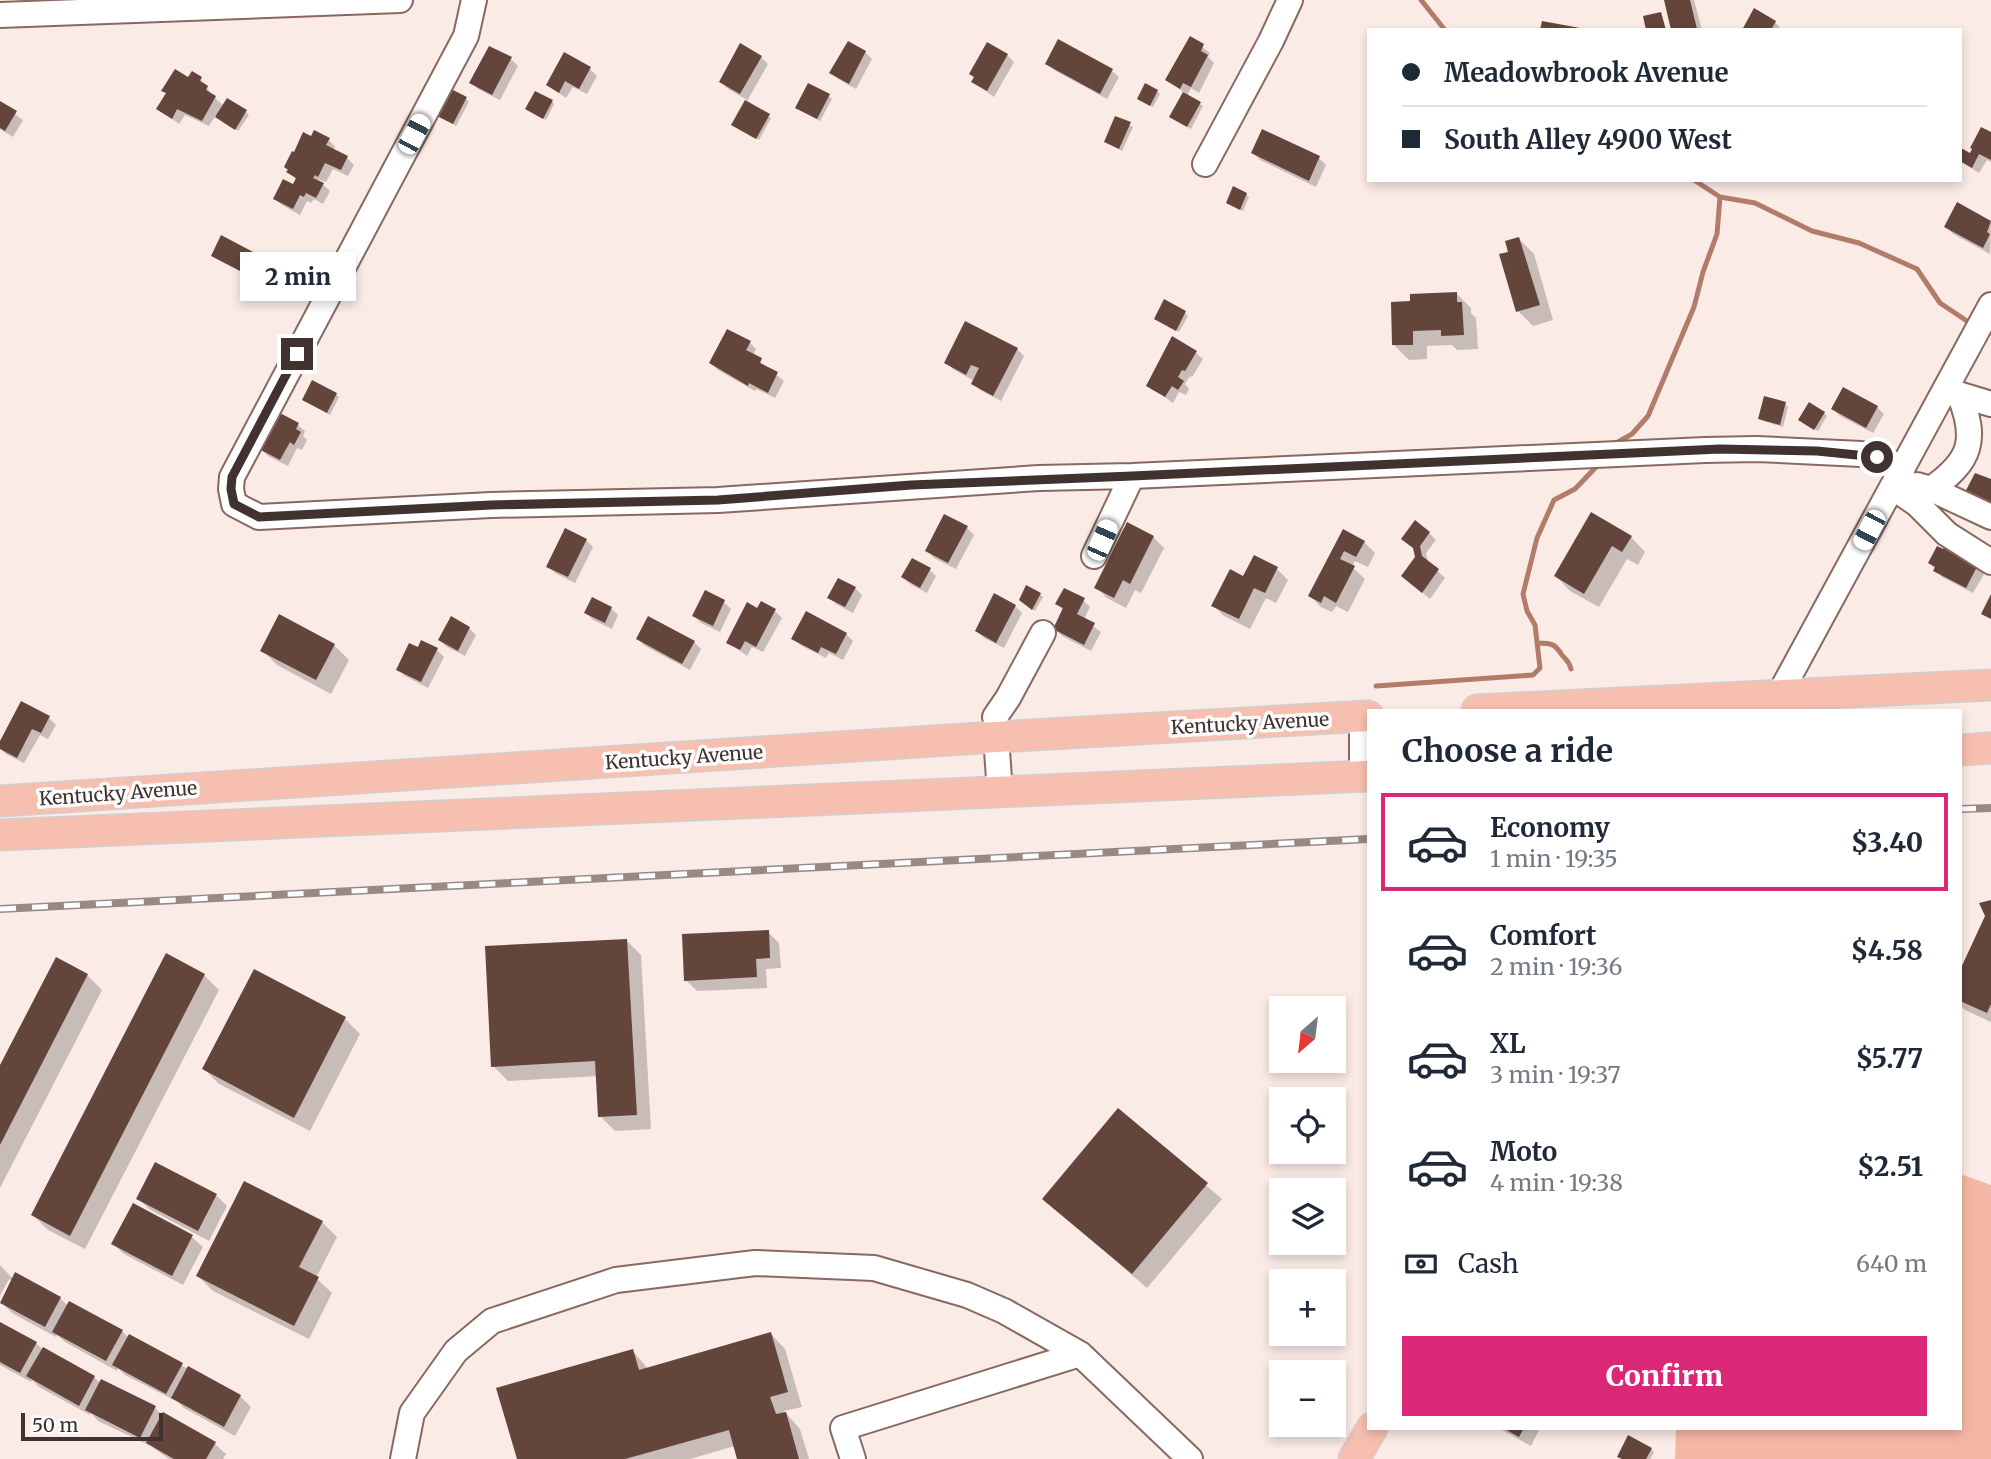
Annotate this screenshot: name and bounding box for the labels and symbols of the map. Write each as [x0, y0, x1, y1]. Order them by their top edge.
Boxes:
car [395, 111, 434, 157]
callout: 2 min [239, 252, 355, 302]
route end [281, 338, 313, 370]
route start [1861, 441, 1893, 473]
car [1850, 507, 1889, 553]
car [1084, 517, 1121, 563]
street label: Kentucky Avenue [1170, 707, 1330, 739]
street label: Kentucky Avenue [604, 740, 764, 774]
street label: Kentucky Avenue [38, 776, 198, 810]
north arrow [1269, 996, 1346, 1073]
scale bar [21, 1410, 163, 1442]

